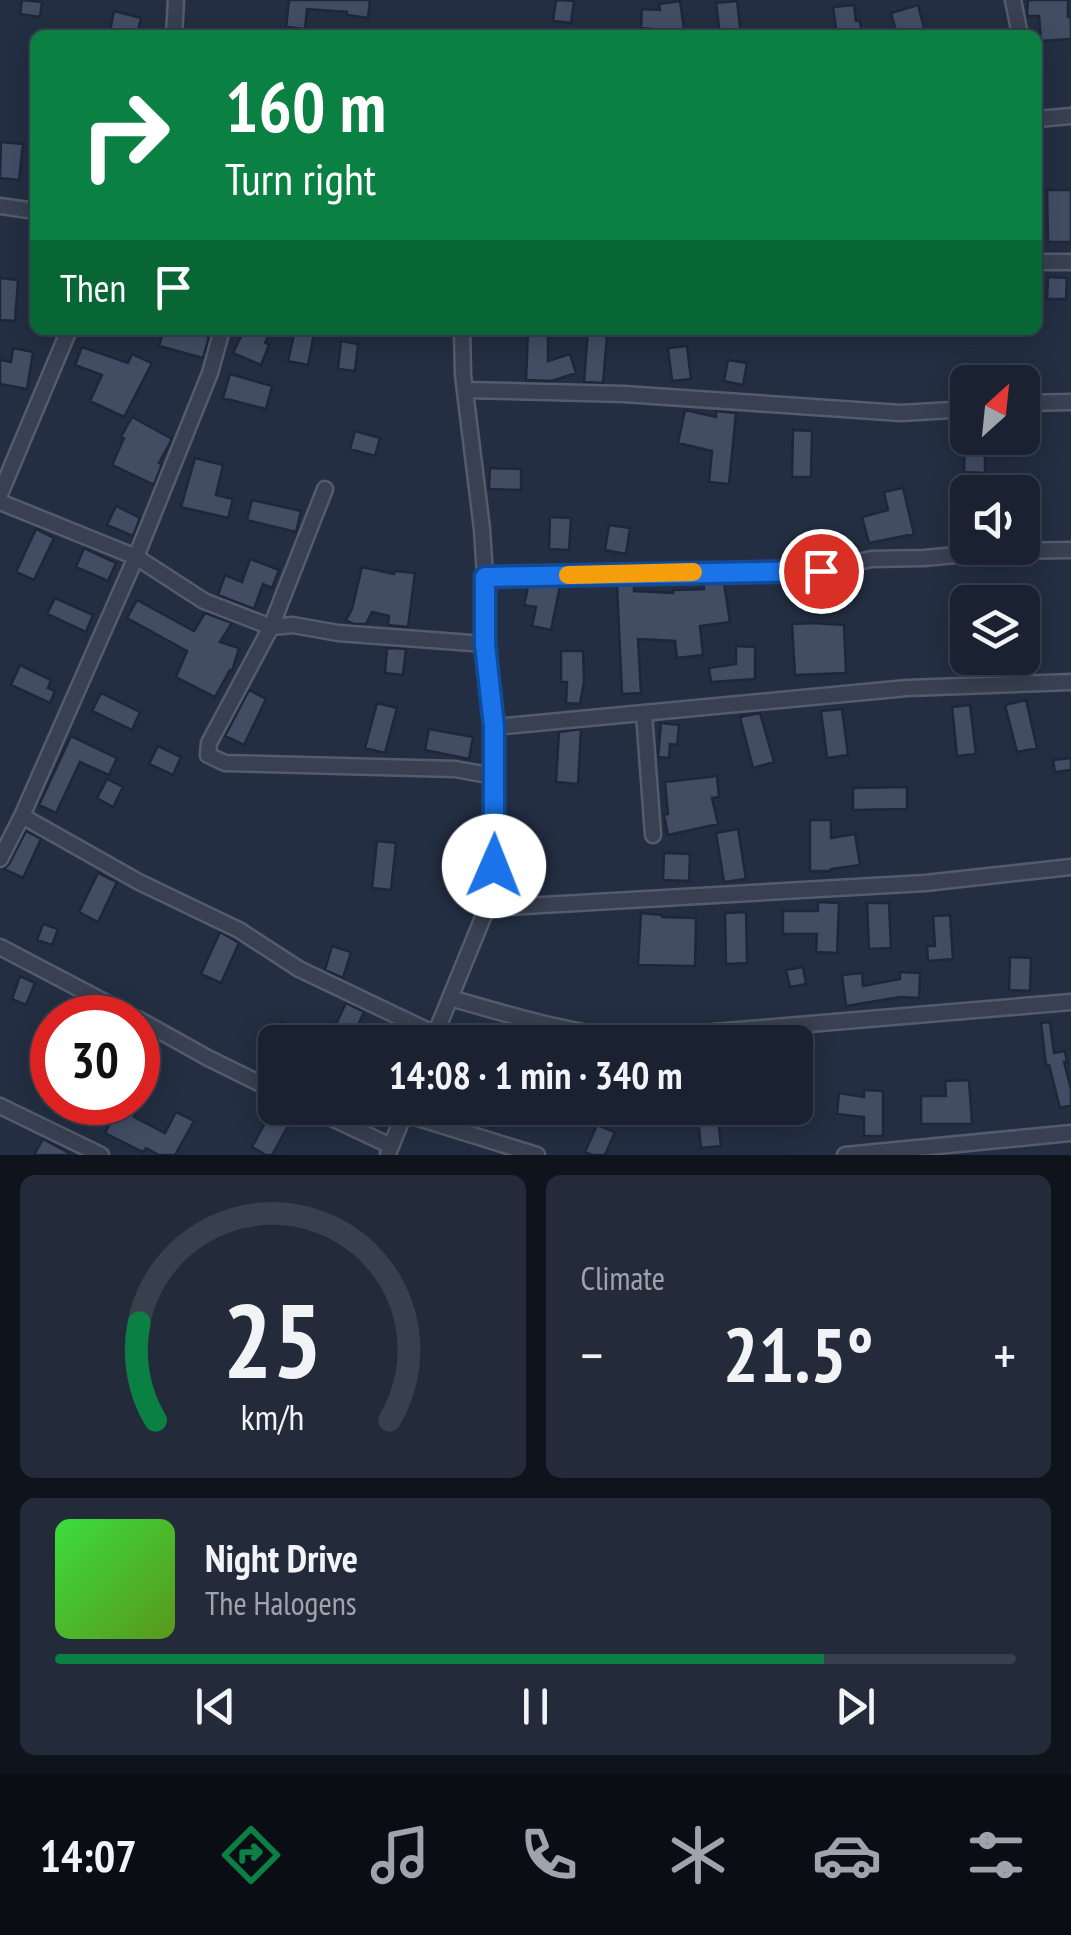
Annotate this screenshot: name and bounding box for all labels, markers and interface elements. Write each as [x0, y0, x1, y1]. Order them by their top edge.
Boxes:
text: 160 m [225, 61, 386, 151]
icon: right [60, 70, 190, 200]
text: Turn right [225, 149, 376, 207]
icon: arrive [146, 260, 201, 315]
text: Then [60, 263, 126, 312]
north arrow [950, 365, 1040, 455]
map controls [950, 365, 1040, 675]
button: sound [950, 475, 1040, 565]
pin [779, 529, 864, 614]
icon: arrive [794, 544, 849, 599]
button: layers [950, 585, 1040, 675]
position arrow [442, 814, 546, 918]
speed limit sign: 30 [30, 995, 160, 1125]
text: 14:08 · 1 min · 340 m [389, 1050, 682, 1099]
text: Climate [581, 1257, 665, 1299]
text: 25 [223, 1272, 322, 1407]
text: 21.5° [723, 1306, 874, 1403]
text: − [581, 1319, 603, 1390]
text: + [993, 1319, 1016, 1390]
text: km/h [241, 1394, 304, 1440]
text: Night Drive [205, 1533, 358, 1582]
text: The Halogens [205, 1582, 357, 1624]
icon: previous [188, 1679, 243, 1734]
icon: pause [508, 1679, 563, 1734]
icon: next [828, 1679, 883, 1734]
icon: directions [216, 1820, 286, 1890]
icon: music [365, 1820, 435, 1890]
icon: phone [514, 1820, 584, 1890]
icon: climate [663, 1820, 733, 1890]
icon: car [812, 1820, 882, 1890]
icon: filters [961, 1820, 1031, 1890]
text: 14:07 [40, 1826, 137, 1884]

